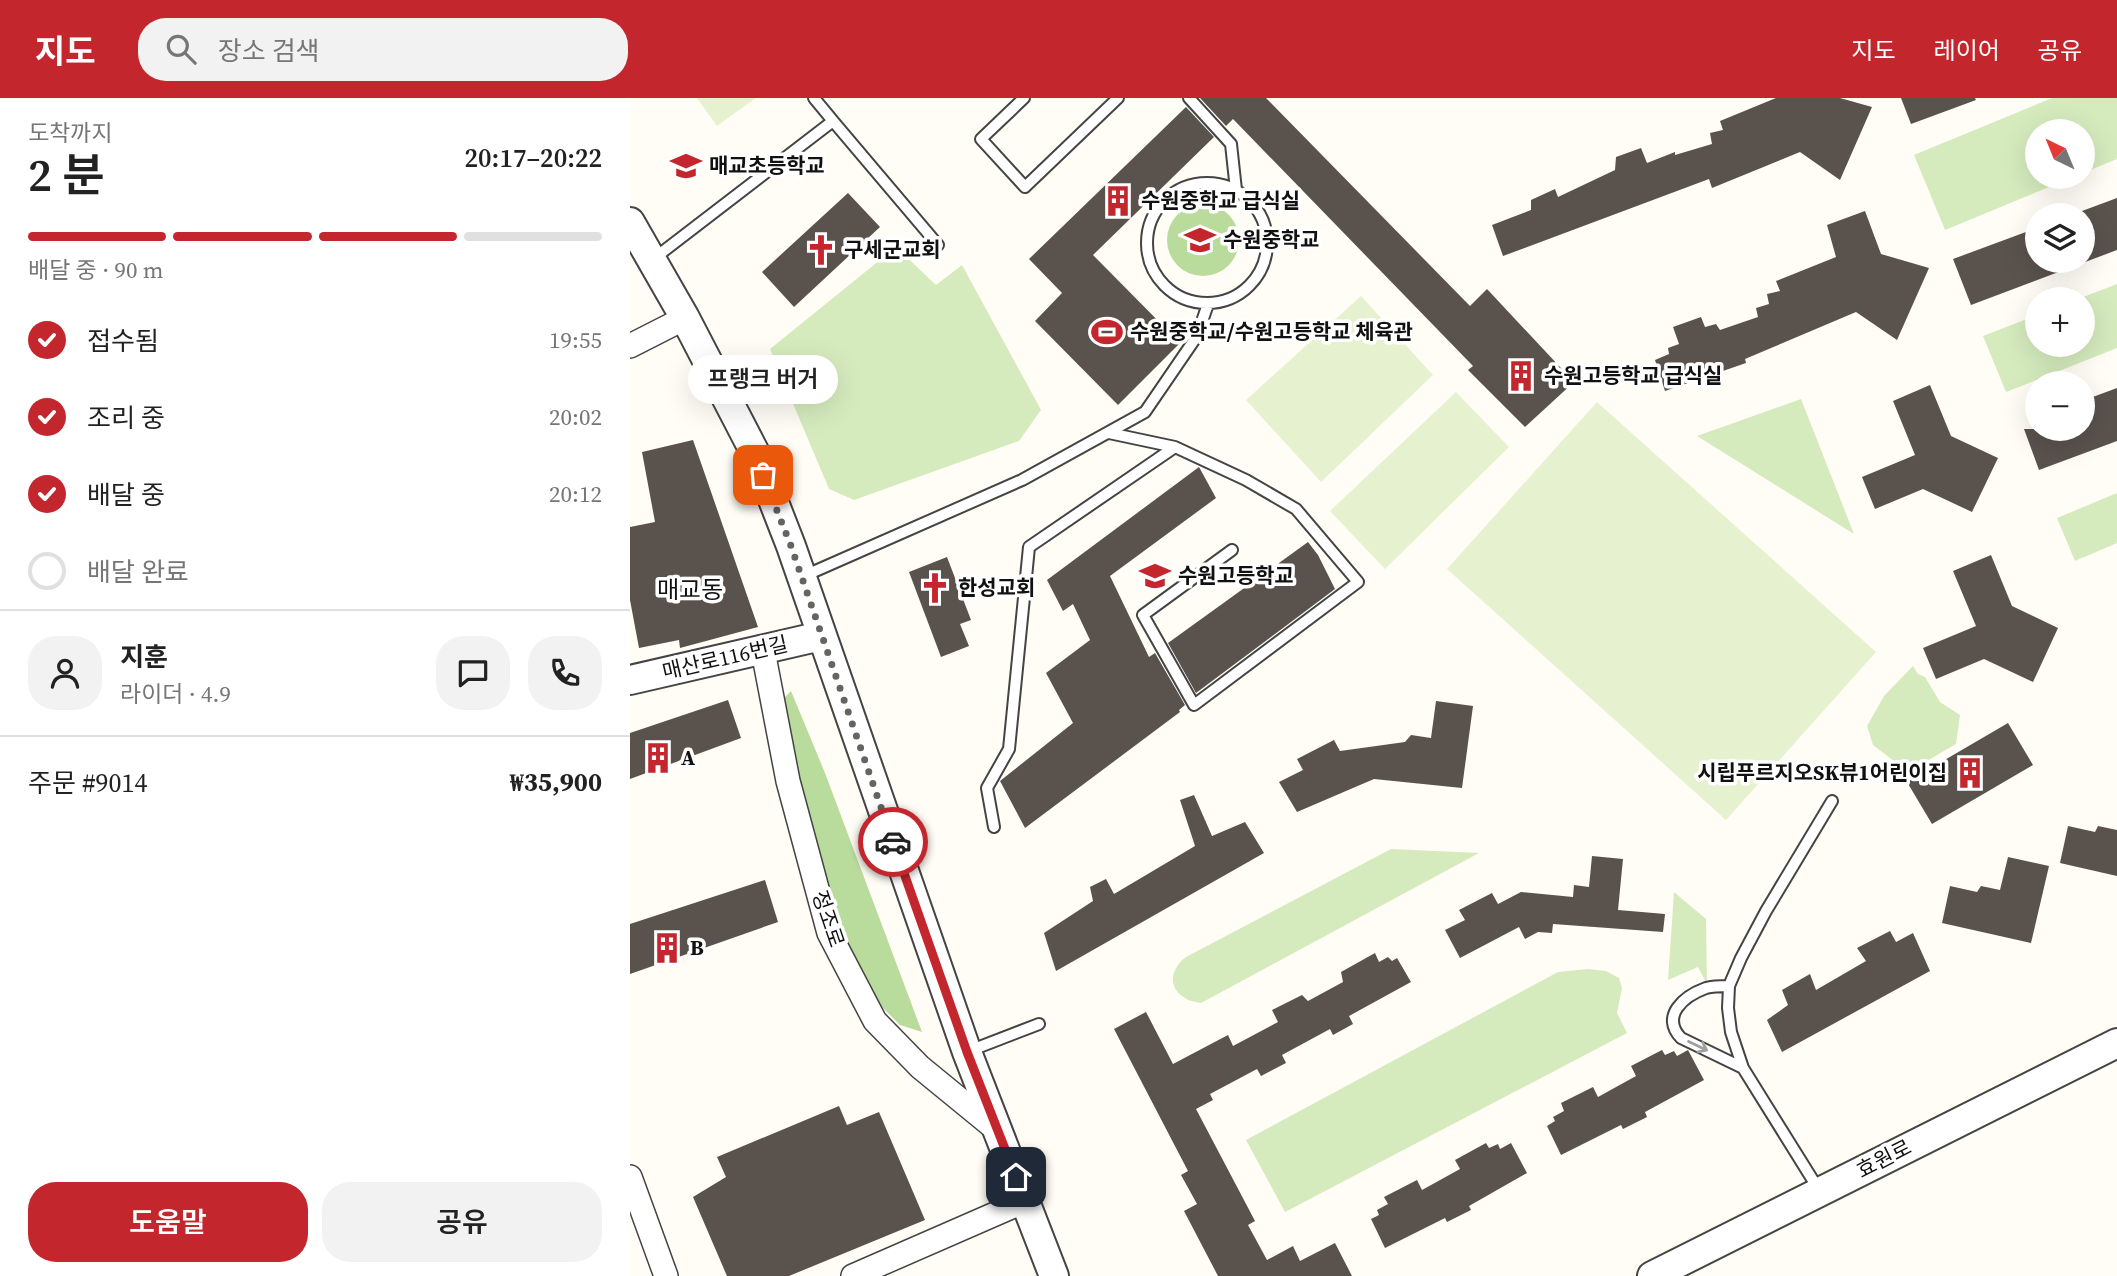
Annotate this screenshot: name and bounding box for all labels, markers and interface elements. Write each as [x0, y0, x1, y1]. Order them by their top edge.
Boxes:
search box [138, 18, 628, 81]
text: 지도 [35, 29, 96, 74]
icon: search [162, 30, 200, 68]
text: 장소 검색 [218, 33, 319, 69]
text: 지도 [1851, 34, 1896, 67]
text: 레이어 [1934, 34, 2000, 67]
text: 공유 [2038, 34, 2082, 67]
text: 도착까지 [28, 117, 113, 149]
north arrow [2025, 119, 2095, 189]
map controls [2025, 119, 2095, 441]
text: 20:17–20:22 [465, 140, 602, 176]
text: 2 분 [28, 143, 105, 206]
school or university icon: 매교초등학교 [669, 149, 703, 183]
place label: 매교초등학교 [709, 151, 825, 180]
building icon: 수원중학교 급식실 [1101, 184, 1135, 218]
place label: 수원중학교 급식실 [1141, 186, 1300, 215]
button: layers [2025, 203, 2095, 273]
school or university icon: 수원중학교 [1183, 223, 1217, 257]
place label: 수원중학교 [1223, 225, 1320, 254]
church icon: 구세군교회 [804, 233, 838, 267]
place label: 구세군교회 [844, 235, 941, 264]
text: 배달 중 · 90 m [28, 254, 164, 286]
button: + [2025, 287, 2095, 357]
sports icon: 수원중학교/수원고등학교 체육관 [1090, 315, 1124, 349]
place label: 수원중학교/수원고등학교 체육관 [1130, 317, 1413, 346]
icon: check [28, 321, 66, 359]
text: 접수됨 [87, 323, 159, 359]
text: 19:55 [549, 324, 602, 356]
callout: 프랭크 버거 [688, 356, 838, 405]
building icon: 수원고등학교 급식실 [1504, 359, 1538, 393]
place label: 수원고등학교 급식실 [1544, 361, 1722, 390]
text: 프랭크 버거 [708, 363, 818, 395]
button: − [2025, 371, 2095, 441]
icon: check [28, 398, 66, 436]
text: 조리 중 [87, 400, 165, 436]
text: 20:02 [549, 401, 602, 433]
pin [733, 445, 793, 505]
icon: bag [744, 456, 782, 494]
icon: check [28, 475, 66, 513]
text: 배달 중 [87, 477, 165, 513]
text: 20:12 [549, 478, 602, 510]
text: 배달 완료 [87, 554, 189, 590]
school or university icon: 수원고등학교 [1138, 559, 1172, 593]
place label: 수원고등학교 [1178, 561, 1294, 590]
church icon: 한성교회 [918, 571, 952, 605]
district label: 매교동 [657, 573, 723, 606]
place label: 한성교회 [958, 573, 1035, 602]
street label: 매산로116번길 [659, 629, 791, 686]
button: person [28, 636, 102, 710]
button: chat [436, 636, 510, 710]
button: phone [528, 636, 602, 710]
text: 지훈 [120, 639, 168, 675]
text: 라이더 · 4.9 [120, 678, 231, 710]
building icon: A [641, 741, 675, 775]
place label: A [681, 743, 695, 772]
building icon: 시립푸르지오SK뷰1어린이집 [1953, 756, 1987, 790]
place label: 시립푸르지오SK뷰1어린이집 [1697, 758, 1947, 787]
text: ₩35,900 [510, 764, 602, 800]
text: 주문 #9014 [28, 765, 148, 801]
courier [858, 807, 928, 877]
icon: car [874, 823, 912, 861]
street label: 정조로 [805, 887, 852, 951]
building icon: B [650, 931, 684, 965]
place label: B [690, 933, 704, 962]
one-way arrow [1687, 1040, 1708, 1054]
street label: 효원로 [1851, 1132, 1916, 1185]
pin [986, 1147, 1046, 1207]
icon: home [997, 1158, 1035, 1196]
button: 도움말 [28, 1182, 308, 1262]
button: 공유 [322, 1182, 602, 1262]

